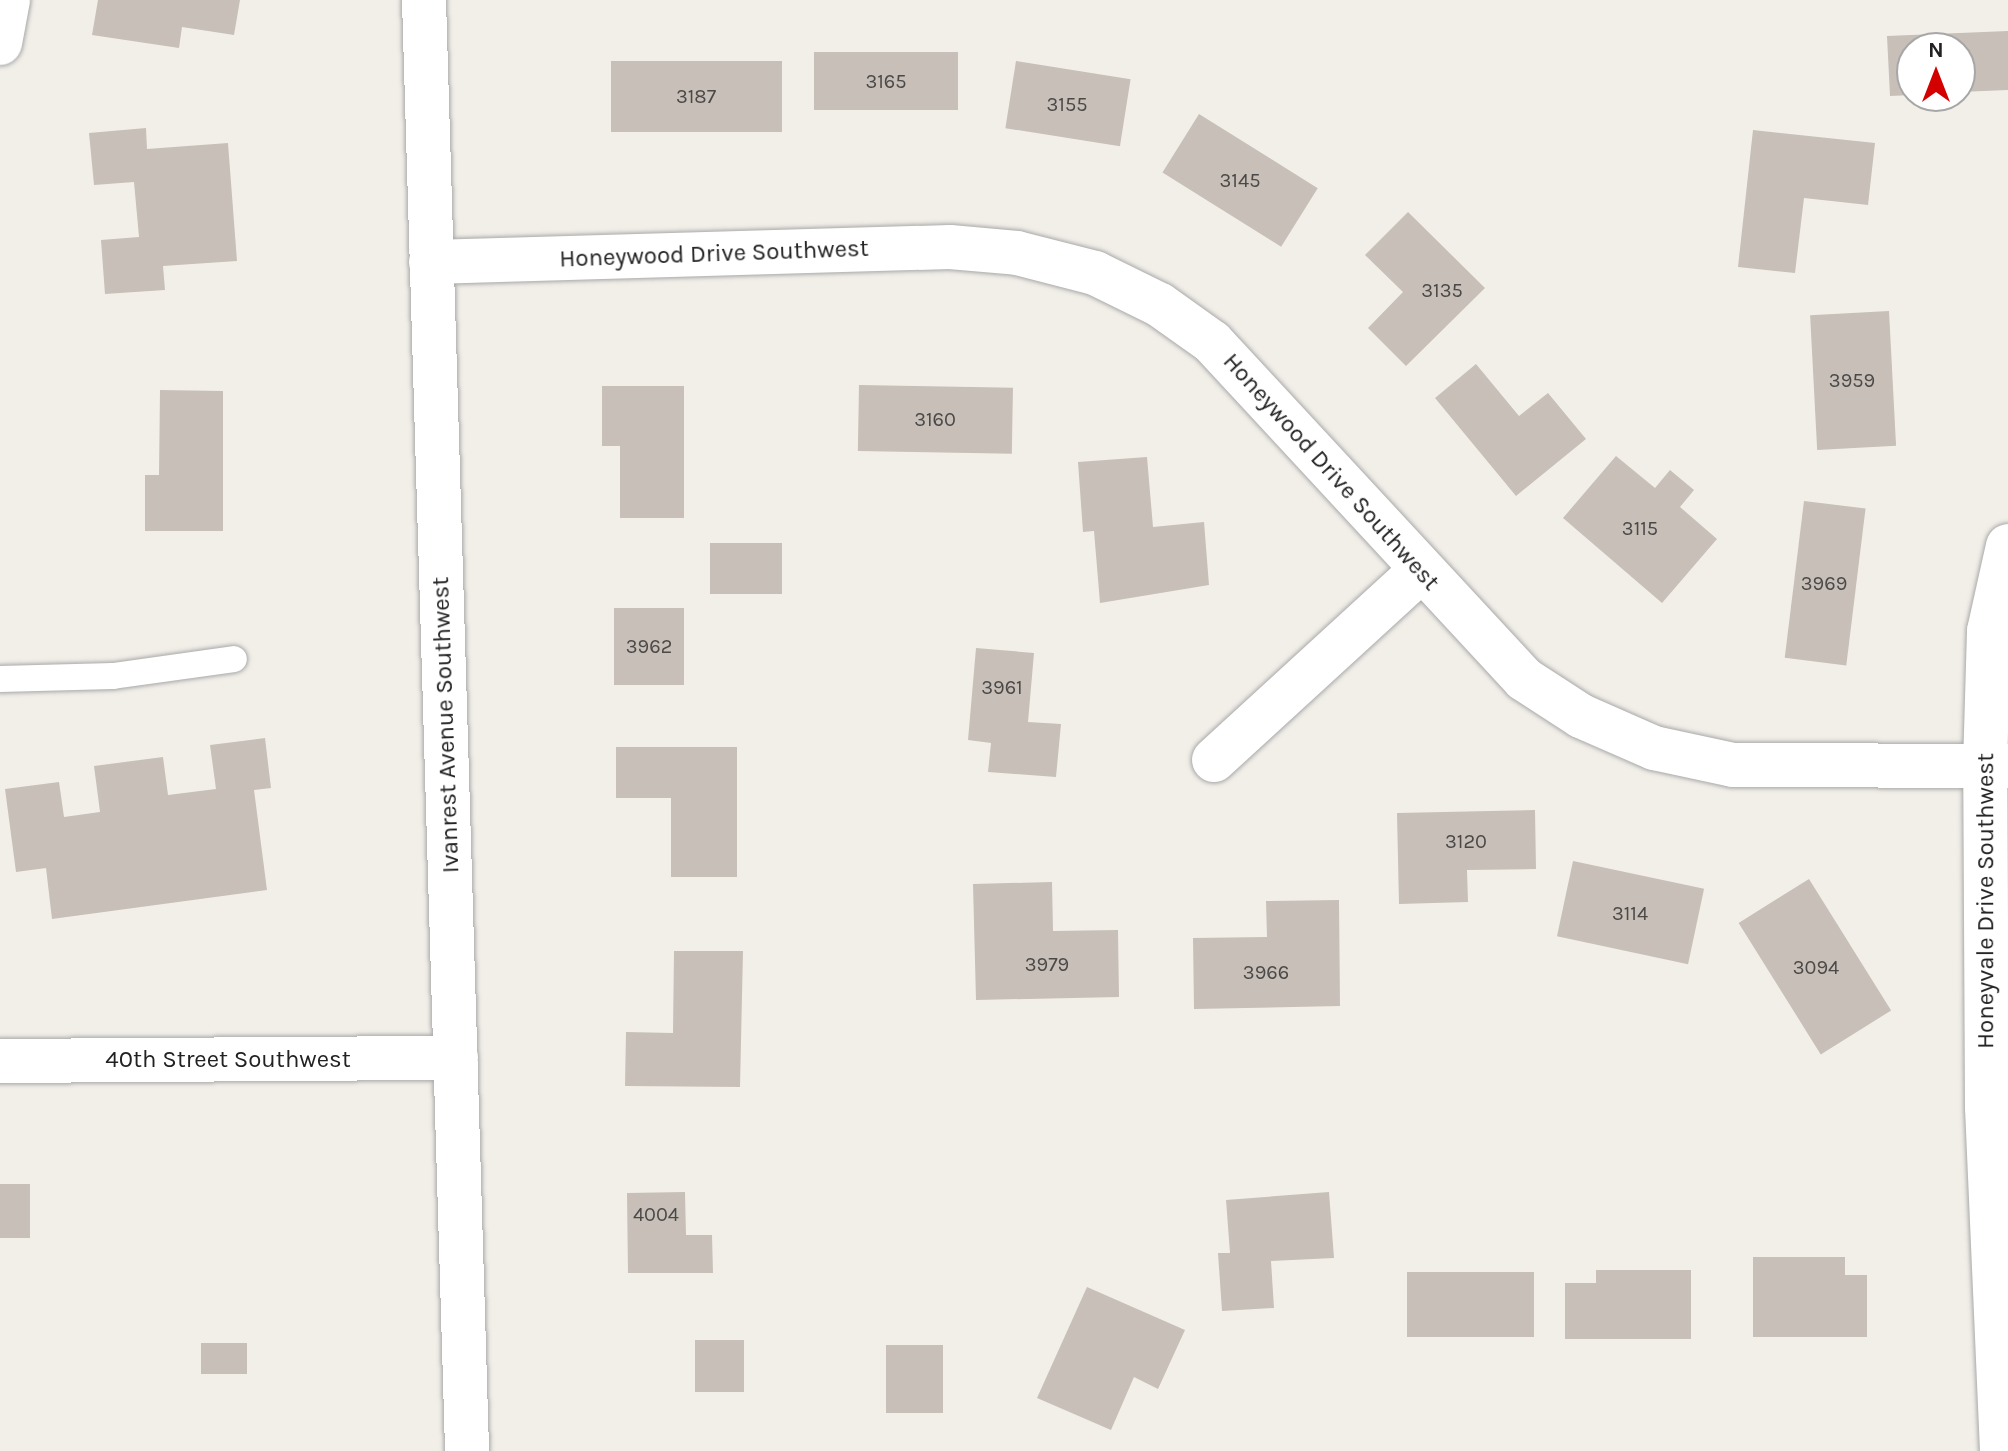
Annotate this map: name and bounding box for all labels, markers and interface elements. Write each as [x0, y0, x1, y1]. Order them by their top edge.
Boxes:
north arrow [1896, 32, 1976, 112]
text: N [1928, 37, 1944, 63]
house number: 3165 [865, 69, 907, 93]
house number: 3187 [676, 84, 716, 108]
house number: 3155 [1047, 92, 1087, 116]
house number: 3145 [1220, 168, 1260, 192]
street label: Honeywood Drive Southwest [559, 234, 869, 274]
house number: 3135 [1421, 278, 1463, 302]
street label: Honeywood Drive Southwest [1217, 347, 1445, 597]
house number: 3959 [1829, 368, 1875, 392]
house number: 3160 [914, 407, 956, 431]
house number: 3115 [1622, 516, 1658, 540]
house number: 3969 [1801, 571, 1847, 595]
street label: Ivanrest Avenue Southwest [426, 576, 466, 874]
house number: 3962 [626, 634, 672, 658]
house number: 3961 [981, 675, 1023, 699]
street label: Honeyvale Drive Southwest [1972, 753, 2000, 1049]
house number: 3120 [1445, 829, 1487, 853]
house number: 3114 [1612, 901, 1648, 925]
house number: 3979 [1025, 952, 1069, 976]
house number: 3094 [1793, 955, 1839, 979]
house number: 3966 [1243, 960, 1289, 984]
street label: 40th Street Southwest [105, 1046, 351, 1074]
house number: 4004 [633, 1202, 679, 1226]

